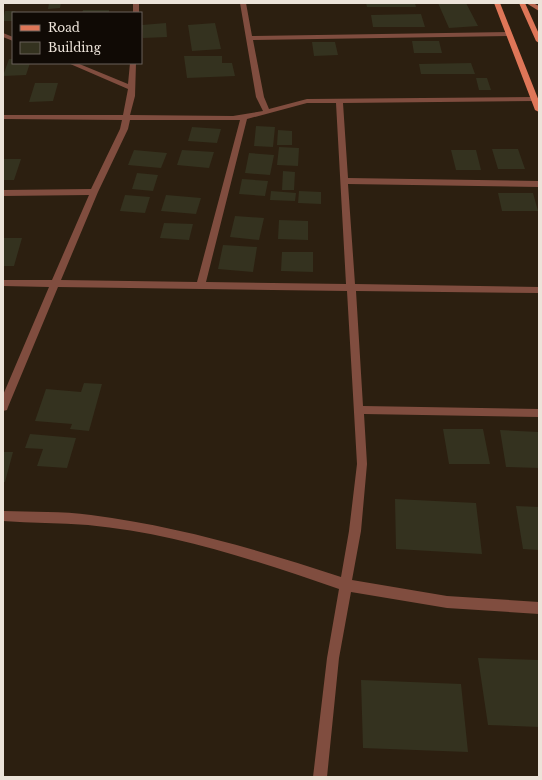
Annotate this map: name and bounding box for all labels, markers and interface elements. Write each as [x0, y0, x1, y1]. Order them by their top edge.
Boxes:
legend [12, 12, 142, 64]
text: Road [48, 20, 80, 35]
text: Building [48, 40, 102, 55]

